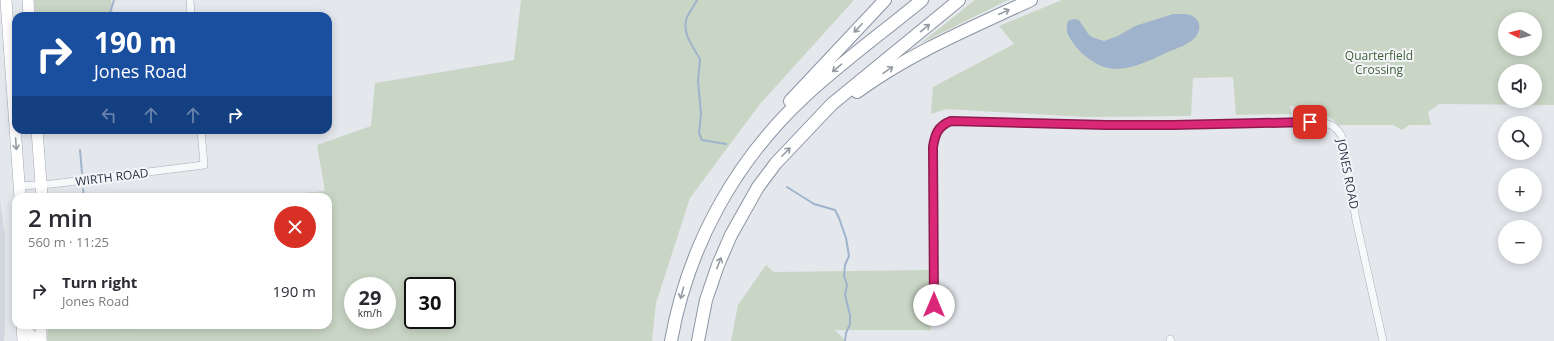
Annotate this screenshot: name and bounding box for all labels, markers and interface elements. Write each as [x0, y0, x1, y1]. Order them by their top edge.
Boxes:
one-way arrow [997, 8, 1009, 15]
north arrow [1498, 12, 1542, 56]
map controls [1498, 12, 1542, 264]
text: 190 m [94, 23, 177, 61]
one-way arrow [854, 23, 863, 33]
one-way arrow [919, 23, 930, 32]
icon: right [28, 28, 80, 80]
park label: Quarterfield Crossing [1345, 47, 1413, 78]
text: Jones Road [94, 59, 187, 83]
one-way arrow [832, 64, 843, 73]
button: sound [1498, 64, 1542, 108]
one-way arrow [882, 66, 894, 74]
icon: left [98, 104, 120, 126]
icon: ahead [140, 104, 162, 126]
icon: ahead [182, 104, 204, 126]
icon: right [224, 104, 246, 126]
pin [1293, 105, 1327, 139]
icon: arrive [1299, 111, 1321, 133]
button: search [1498, 116, 1542, 160]
one-way arrow [13, 137, 20, 150]
street label: JONES ROAD [1333, 137, 1363, 210]
one-way arrow [781, 147, 791, 157]
street label: WIRTH ROAD [75, 164, 149, 190]
button: + [1498, 168, 1542, 212]
text: 2 min [28, 201, 93, 234]
button: close [274, 206, 316, 248]
button: − [1498, 220, 1542, 264]
text: 560 m · 11:25 [28, 233, 109, 251]
one-way arrow [716, 257, 724, 269]
text: Turn right [62, 272, 137, 292]
speed limit sign: 30 [404, 277, 456, 329]
icon: right [28, 280, 50, 302]
text: 190 m [272, 281, 316, 301]
text: 29 [359, 284, 381, 311]
position arrow [913, 284, 955, 326]
one-way arrow [678, 286, 686, 299]
text: Jones Road [62, 292, 129, 310]
text: km/h [358, 306, 382, 320]

